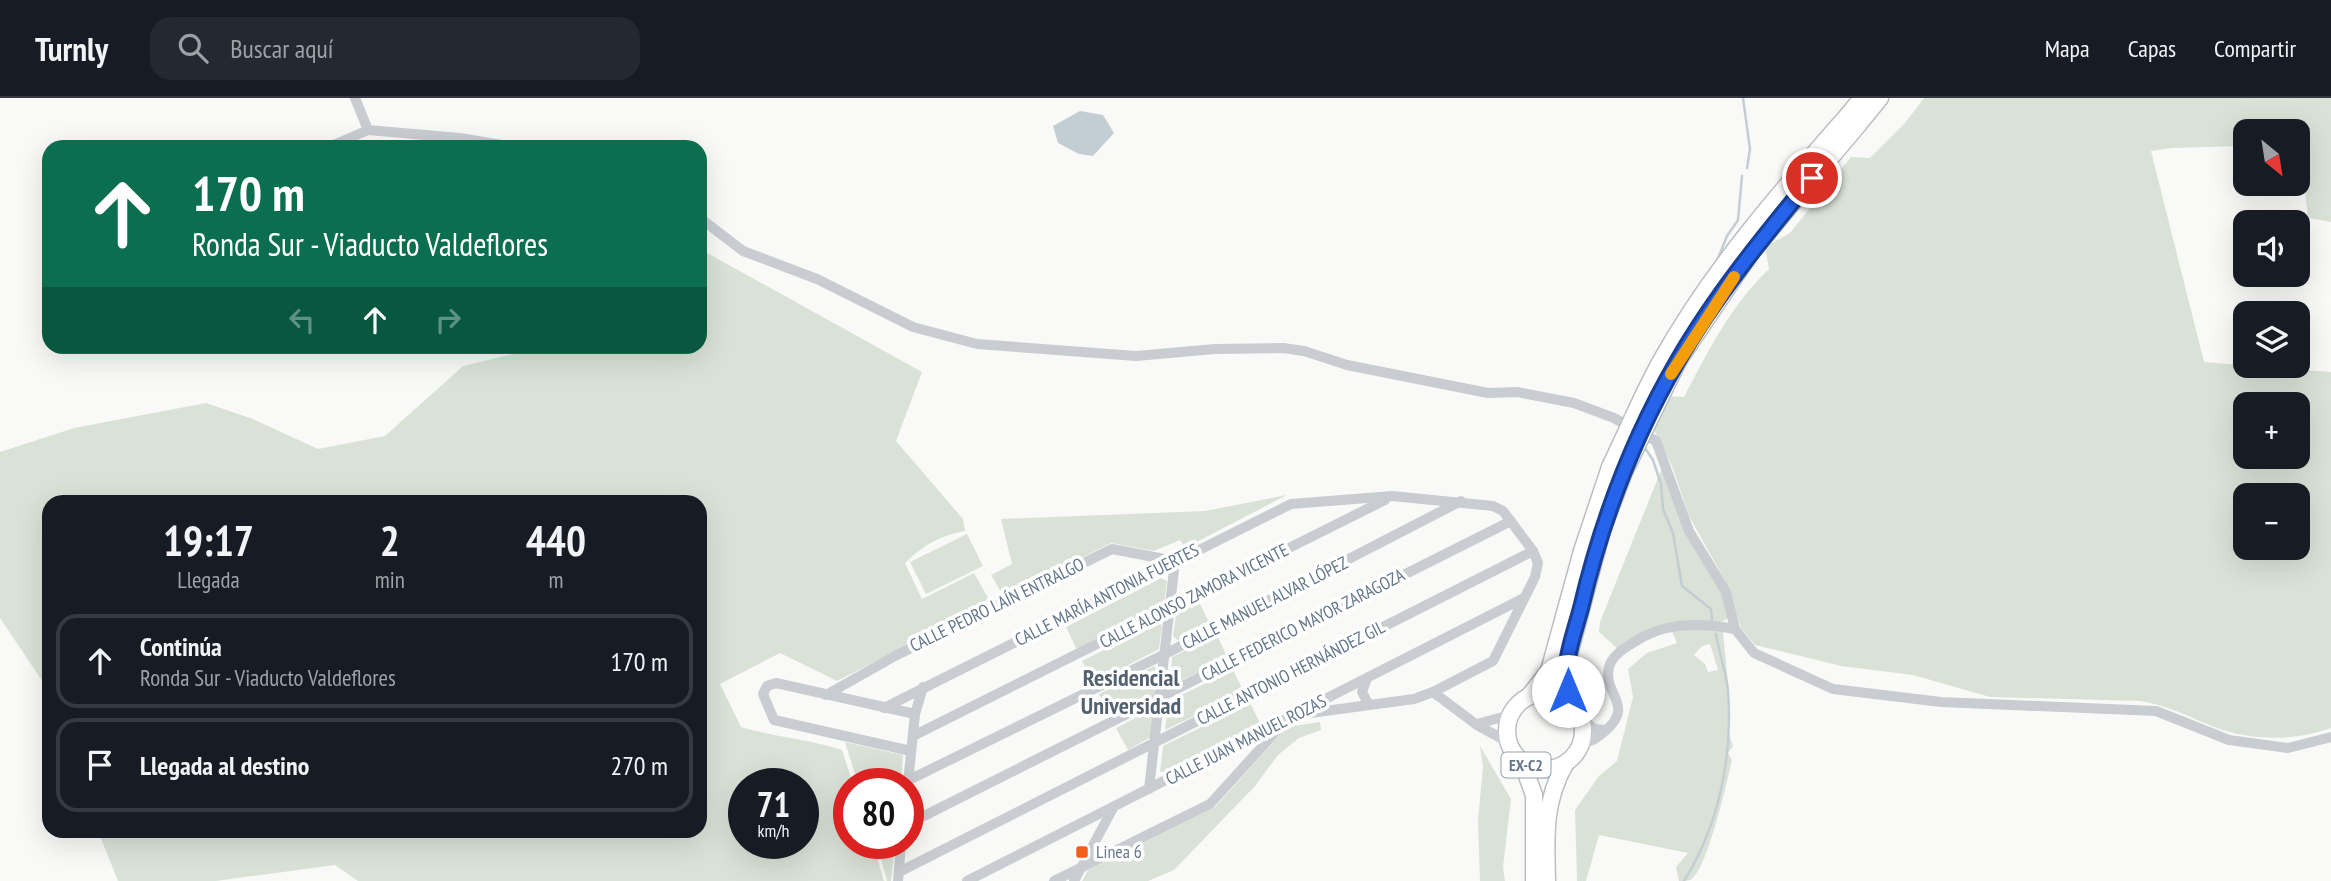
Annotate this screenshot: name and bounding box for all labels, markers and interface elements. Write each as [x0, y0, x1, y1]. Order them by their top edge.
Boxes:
search box [150, 17, 640, 80]
text: Turnly [35, 27, 108, 70]
icon: search [174, 29, 212, 67]
text: Buscar aquí [230, 32, 333, 65]
text: Mapa [2045, 33, 2090, 64]
text: Capas [2128, 33, 2176, 64]
text: Compartir [2214, 33, 2296, 64]
north arrow [2233, 119, 2310, 196]
map controls [2233, 119, 2310, 560]
pin [1782, 148, 1842, 208]
icon: arrive [1793, 159, 1831, 197]
text: 170 m [192, 161, 305, 225]
icon: ahead [77, 168, 168, 259]
button: sound [2233, 210, 2310, 287]
text: Ronda Sur - Viaducto Valdeflores [192, 223, 548, 265]
icon: left [283, 301, 321, 339]
icon: ahead [356, 301, 394, 339]
icon: right [429, 301, 467, 339]
button: layers [2233, 301, 2310, 378]
button: + [2233, 392, 2310, 469]
button: − [2233, 483, 2310, 560]
text: 19:17 [163, 513, 254, 568]
text: 2 [380, 513, 400, 568]
text: 440 [526, 513, 586, 568]
street label: CALLE MARÍA ANTONIA FUERTES [1011, 538, 1203, 651]
street label: CALLE ALONSO ZAMORA VICENTE [1095, 538, 1292, 653]
street label: CALLE MANUEL ALVAR LÓPEZ [1178, 551, 1352, 654]
street label: CALLE PEDRO LAÍN ENTRALGO [906, 552, 1088, 657]
street label: CALLE FEDERICO MAYOR ZARAGOZA [1197, 563, 1409, 686]
text: Llegada [177, 565, 240, 594]
text: min [375, 565, 405, 594]
text: m [548, 565, 563, 594]
street label: CALLE ANTONIO HERNÁNDEZ GIL [1193, 615, 1389, 730]
text: Continúa [140, 630, 222, 663]
icon: ahead [81, 642, 119, 680]
text: 170 m [610, 645, 668, 678]
position arrow [1531, 654, 1605, 728]
district label: Residencial Universidad [1081, 662, 1181, 721]
text: Ronda Sur - Viaducto Valdeflores [140, 663, 396, 692]
street label: CALLE JUAN MANUEL ROZAS [1161, 689, 1330, 790]
icon: arrive [81, 746, 119, 784]
text: Llegada al destino [140, 749, 309, 782]
text: 270 m [610, 749, 668, 782]
road number: EX-C2 [1502, 752, 1550, 778]
speed limit sign: 80 [833, 768, 924, 859]
text: 71 [757, 781, 790, 827]
text: km/h [758, 819, 789, 842]
place label: Linea 6 [1096, 840, 1142, 863]
marker: Linea 6 [1074, 844, 1090, 860]

